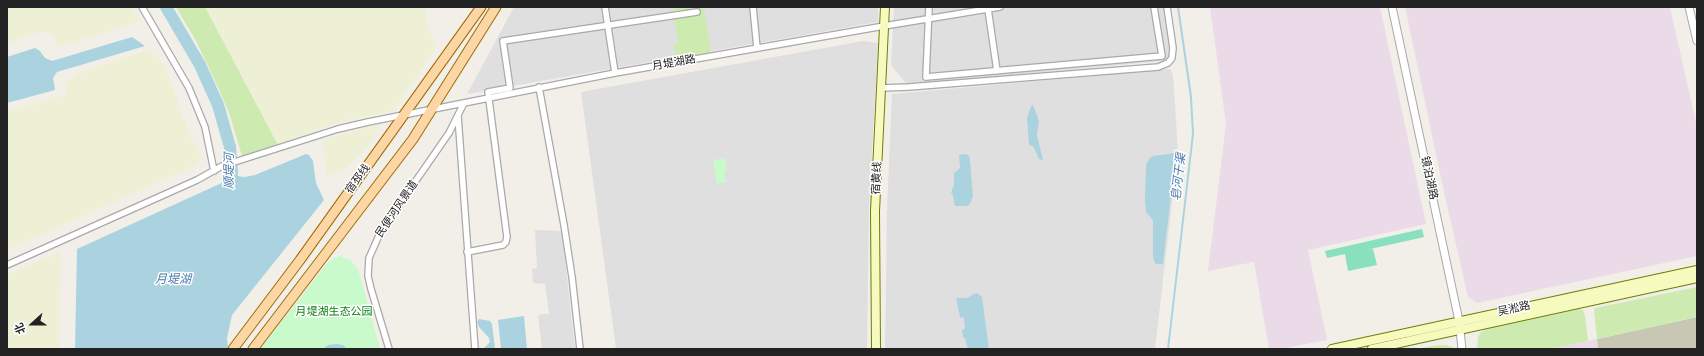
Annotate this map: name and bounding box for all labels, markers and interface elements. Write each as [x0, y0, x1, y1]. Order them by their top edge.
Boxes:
street label: 月堤湖路 [651, 53, 697, 73]
water label: 皂河干渠 [1169, 152, 1189, 202]
water label: 顺堤河 [223, 153, 237, 189]
street label: 镜泊湖路 [1418, 155, 1440, 201]
street label: 宿黄线 [870, 161, 884, 195]
street label: 宿邳线 [343, 162, 373, 196]
street label: 民便河风景道 [373, 178, 421, 240]
water label: 月堤湖 [155, 273, 191, 287]
street label: 吴淞路 [1496, 299, 1532, 319]
north arrow [12, 304, 52, 344]
park label: 月堤湖生态公园 [296, 305, 372, 319]
text: 北 [12, 321, 28, 336]

